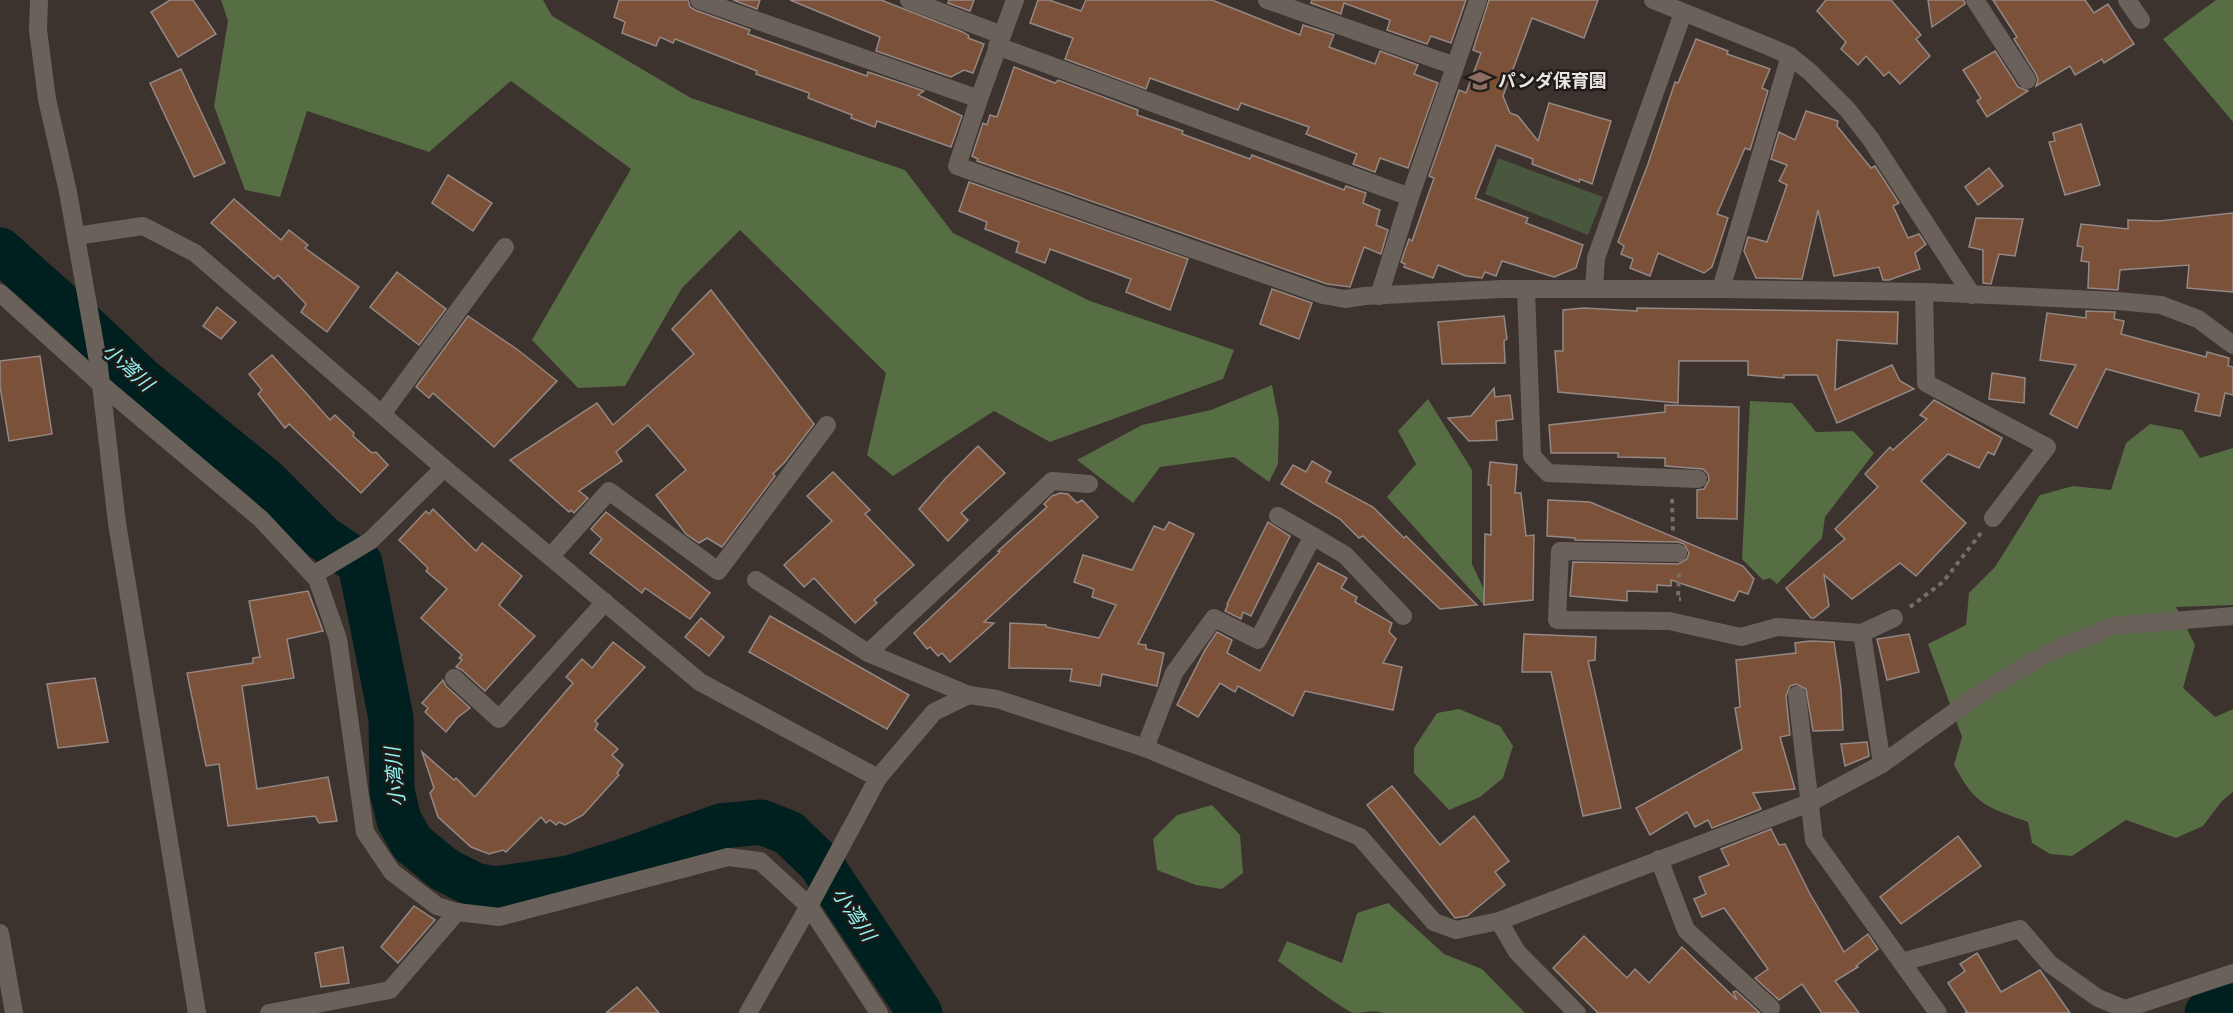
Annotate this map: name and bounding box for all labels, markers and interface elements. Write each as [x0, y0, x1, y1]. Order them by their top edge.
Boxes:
school or university icon: パンダ保育園 [1467, 68, 1493, 94]
place label: パンダ保育園 [1498, 69, 1607, 92]
water label: 小湾川 [98, 337, 160, 397]
water label: 小湾川 [379, 744, 410, 808]
water label: 小湾川 [827, 882, 883, 947]

